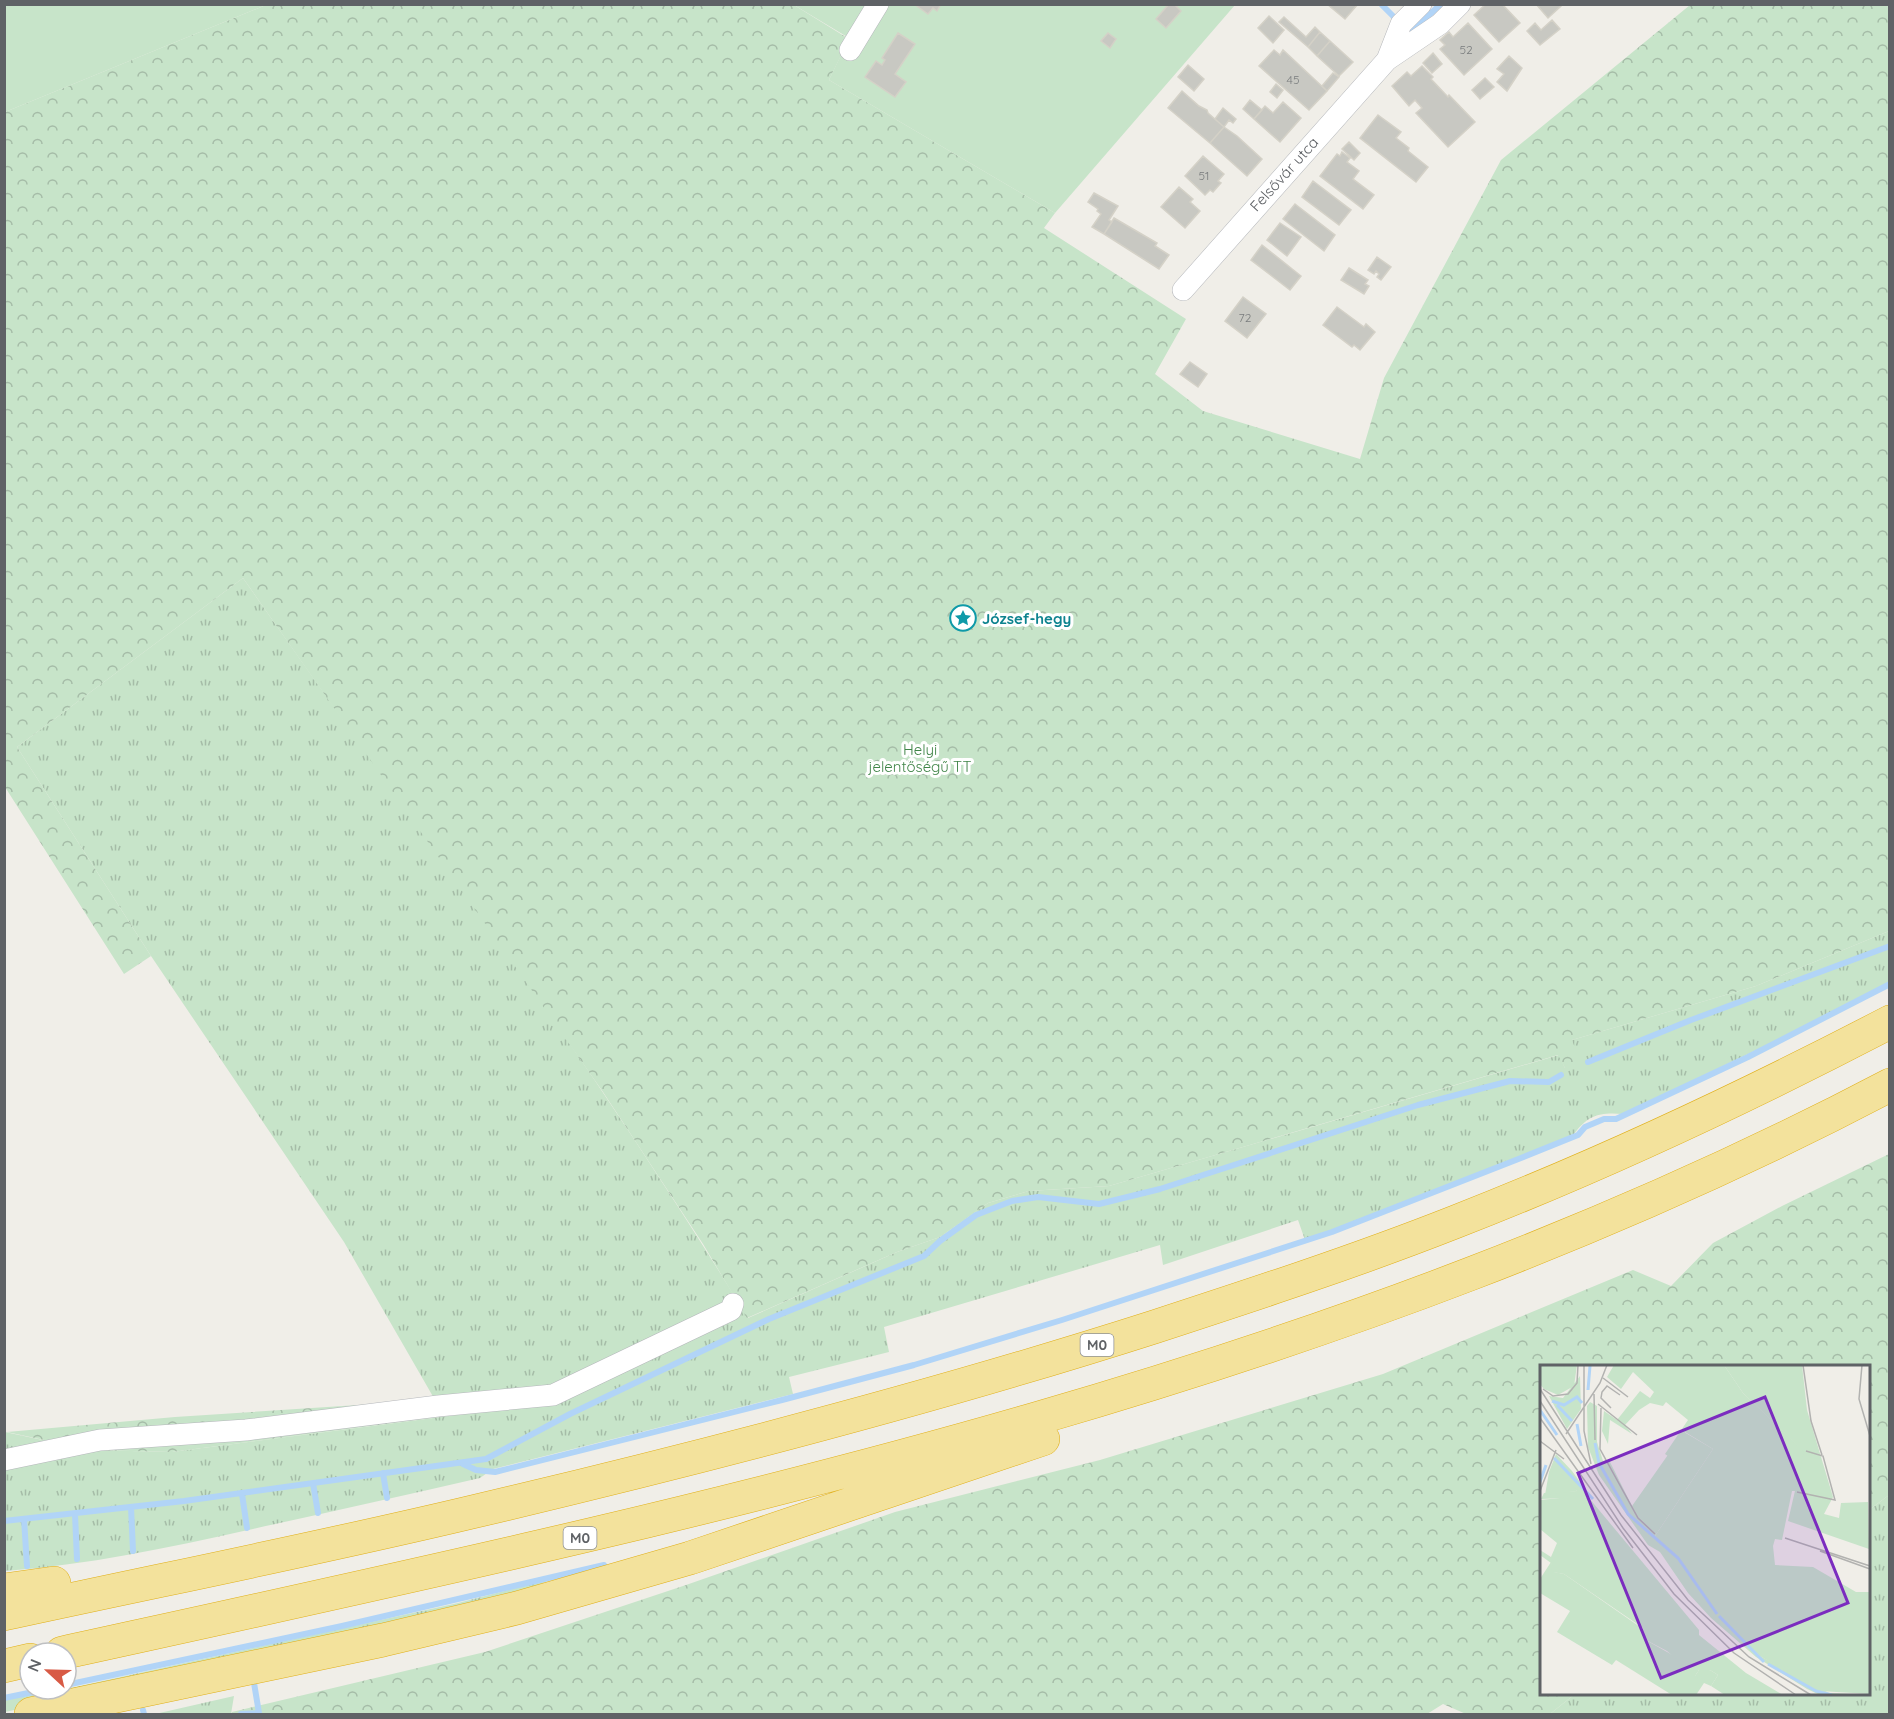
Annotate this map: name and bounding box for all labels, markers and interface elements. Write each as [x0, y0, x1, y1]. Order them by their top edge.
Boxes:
house number: 52 [1459, 42, 1473, 57]
house number: 45 [1287, 72, 1299, 87]
street label: Felsővár utca [1246, 133, 1322, 215]
house number: 51 [1199, 168, 1209, 183]
house number: 72 [1239, 310, 1252, 325]
place icon: József-hegy [948, 603, 978, 633]
place label: József-hegy [982, 609, 1071, 628]
park label: Helyi jelentőségű TT [868, 740, 972, 776]
road number: M0 [1080, 1334, 1114, 1356]
inset map [1540, 1365, 1870, 1695]
road number: M0 [564, 1527, 596, 1549]
north arrow [18, 1641, 78, 1701]
text: N [23, 1656, 46, 1675]

